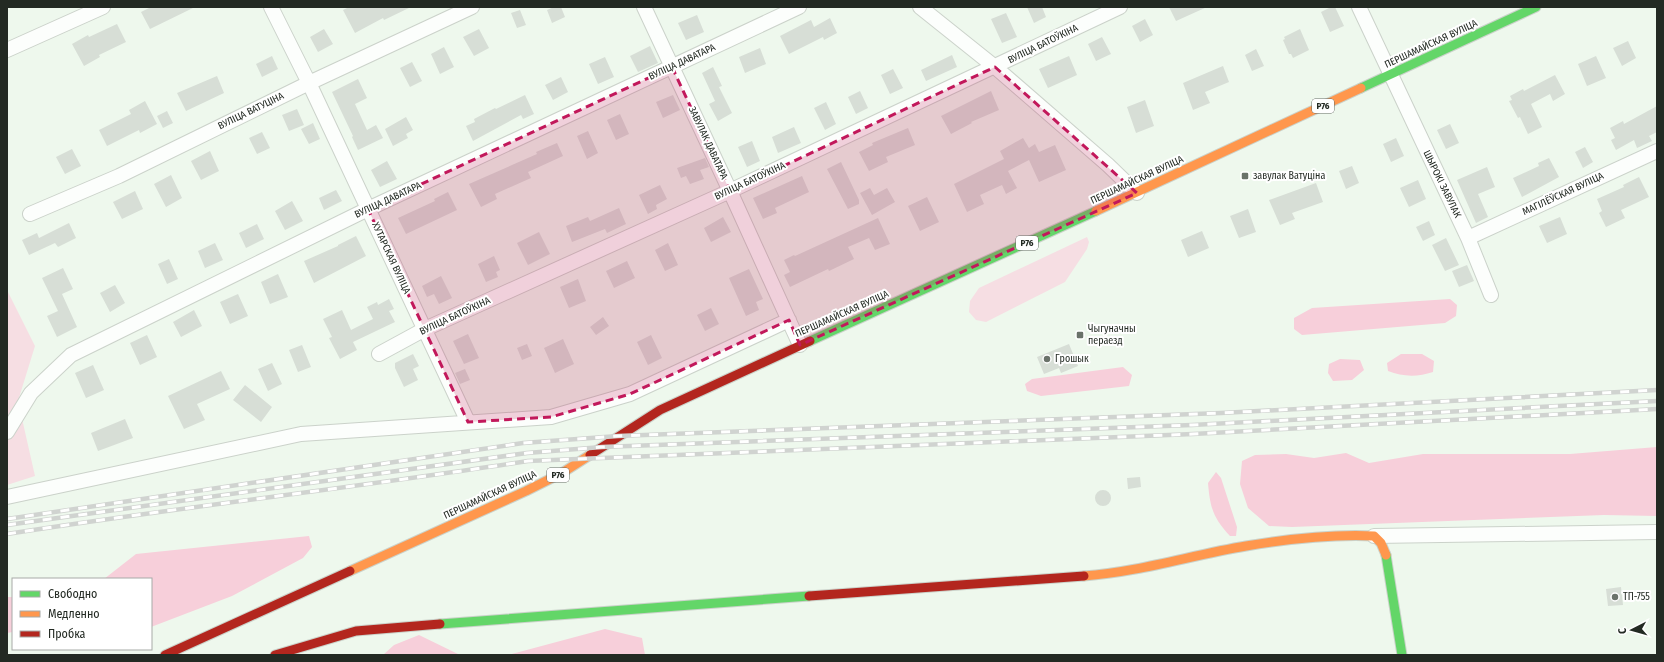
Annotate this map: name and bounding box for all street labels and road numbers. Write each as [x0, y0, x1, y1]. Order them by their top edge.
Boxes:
street label: ПЕРШАМАЙСКАЯ ВУЛІЦА [1382, 16, 1480, 71]
street label: ВУЛІЦА БАТОЎКІНА [1005, 20, 1081, 66]
street label: ВУЛІЦА ДАВАТАРА [647, 41, 718, 83]
street label: ВУЛІЦА ВАТУЦІНА [216, 90, 287, 132]
road number: Р76 [1312, 99, 1334, 113]
street label: ЗАВУЛАК ДАВАТАРА [686, 105, 730, 182]
street label: ШЫРОКІ ЗАВУЛАК [1420, 148, 1464, 220]
street label: ПЕРШАМАЙСКАЯ ВУЛІЦА [1088, 152, 1186, 207]
street label: ВУЛІЦА БАТОЎКІНА [712, 157, 788, 203]
street label: МАГІЛЁЎСКАЯ ВУЛІЦА [1520, 168, 1606, 218]
street label: ВУЛІЦА ДАВАТАРА [353, 179, 424, 221]
street label: ХУТАРСКАЯ ВУЛІЦА [369, 220, 413, 296]
road number: Р76 [1016, 236, 1038, 250]
street label: ПЕРШАМАЙСКАЯ ВУЛІЦА [793, 287, 891, 340]
street label: ВУЛІЦА БАТОЎКІНА [417, 292, 493, 338]
street label: ПЕРШАМАЙСКАЯ ВУЛІЦА [441, 467, 539, 522]
road number: Р76 [547, 468, 569, 482]

